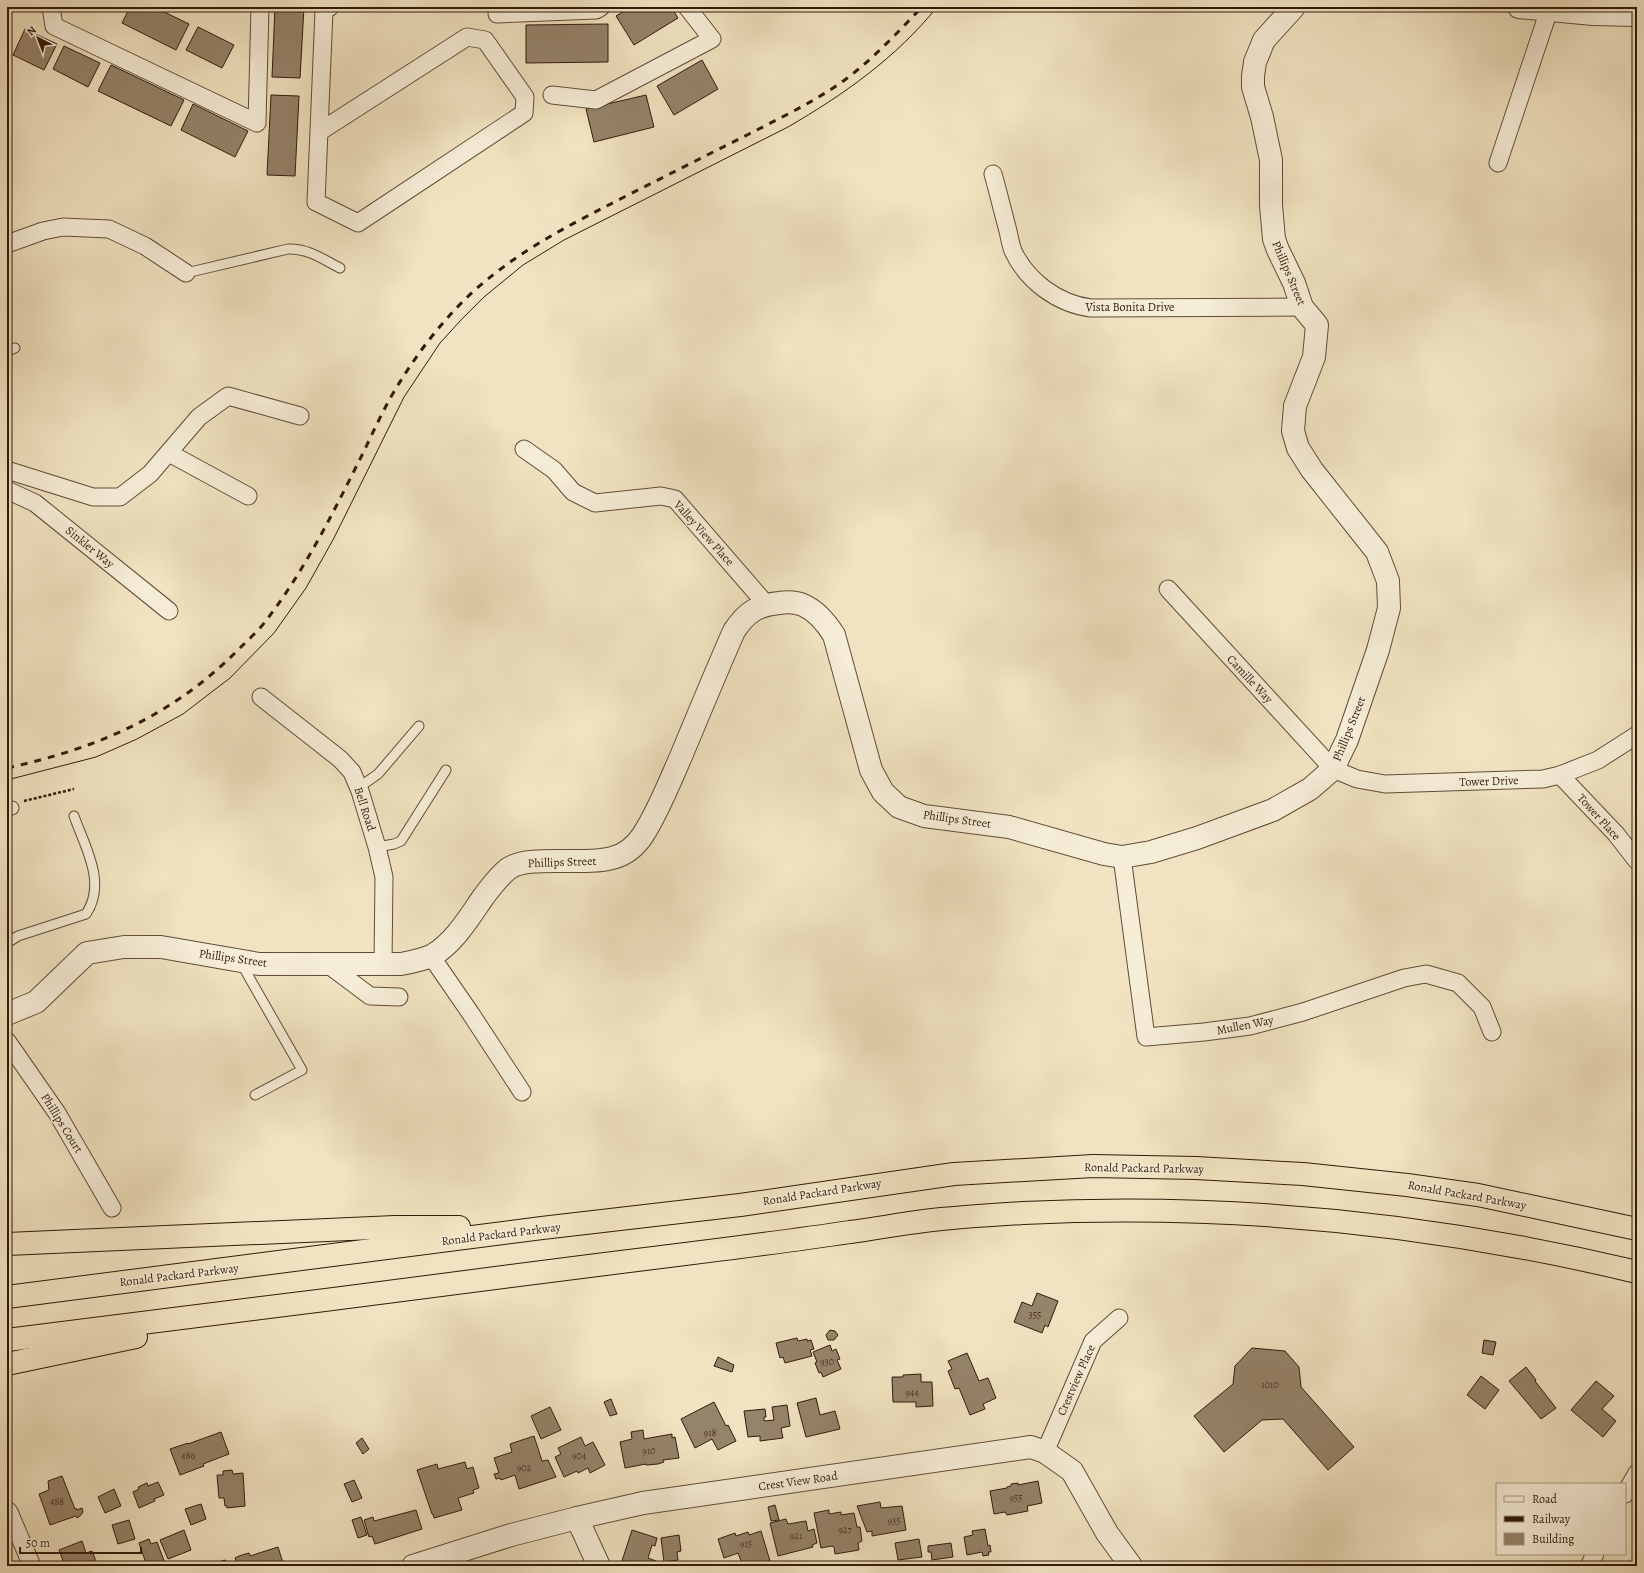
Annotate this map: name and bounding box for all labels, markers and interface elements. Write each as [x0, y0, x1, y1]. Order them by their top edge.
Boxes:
north arrow [18, 18, 58, 58]
text: N [24, 23, 40, 39]
street label: Phillips Street [1268, 238, 1310, 308]
street label: Vista Bonita Drive [1085, 299, 1174, 315]
street label: Valley View Place [670, 496, 738, 569]
street label: Sinkler Way [62, 522, 118, 572]
street label: Camille Way [1223, 651, 1277, 707]
street label: Phillips Street [1329, 694, 1369, 764]
street label: Tower Drive [1459, 772, 1519, 790]
street label: Bell Road [350, 785, 380, 834]
street label: Tower Place [1574, 790, 1624, 844]
street label: Phillips Street [922, 806, 992, 832]
street label: Phillips Street [527, 853, 597, 871]
street label: Phillips Street [198, 945, 268, 971]
street label: Mullen Way [1215, 1012, 1275, 1038]
street label: Phillips Court [37, 1090, 87, 1156]
street label: Ronald Packard Parkway [1084, 1159, 1205, 1177]
street label: Ronald Packard Parkway [761, 1175, 883, 1209]
street label: Ronald Packard Parkway [1406, 1177, 1528, 1213]
street label: Ronald Packard Parkway [440, 1219, 562, 1249]
street label: Ronald Packard Parkway [118, 1260, 240, 1290]
house number: 355 [1029, 1308, 1041, 1321]
street label: Crestview Place [1053, 1342, 1099, 1418]
house number: 930 [820, 1355, 834, 1368]
house number: 1010 [1261, 1378, 1279, 1391]
house number: 944 [905, 1386, 919, 1399]
house number: 918 [704, 1426, 717, 1439]
house number: 910 [642, 1444, 656, 1457]
house number: 486 [181, 1449, 195, 1462]
house number: 904 [572, 1449, 587, 1462]
house number: 902 [517, 1461, 532, 1474]
street label: Crest View Road [757, 1467, 839, 1494]
legend [1496, 1483, 1626, 1555]
house number: 955 [1009, 1491, 1023, 1504]
text: Road [1532, 1491, 1558, 1507]
house number: 488 [50, 1495, 64, 1508]
text: Railway [1532, 1511, 1571, 1527]
house number: 935 [887, 1514, 901, 1527]
house number: 927 [838, 1523, 853, 1536]
scale bar [20, 1529, 141, 1555]
house number: 921 [790, 1529, 803, 1542]
text: Building [1532, 1531, 1574, 1547]
text: 50 m [26, 1535, 50, 1551]
house number: 915 [740, 1537, 752, 1550]

